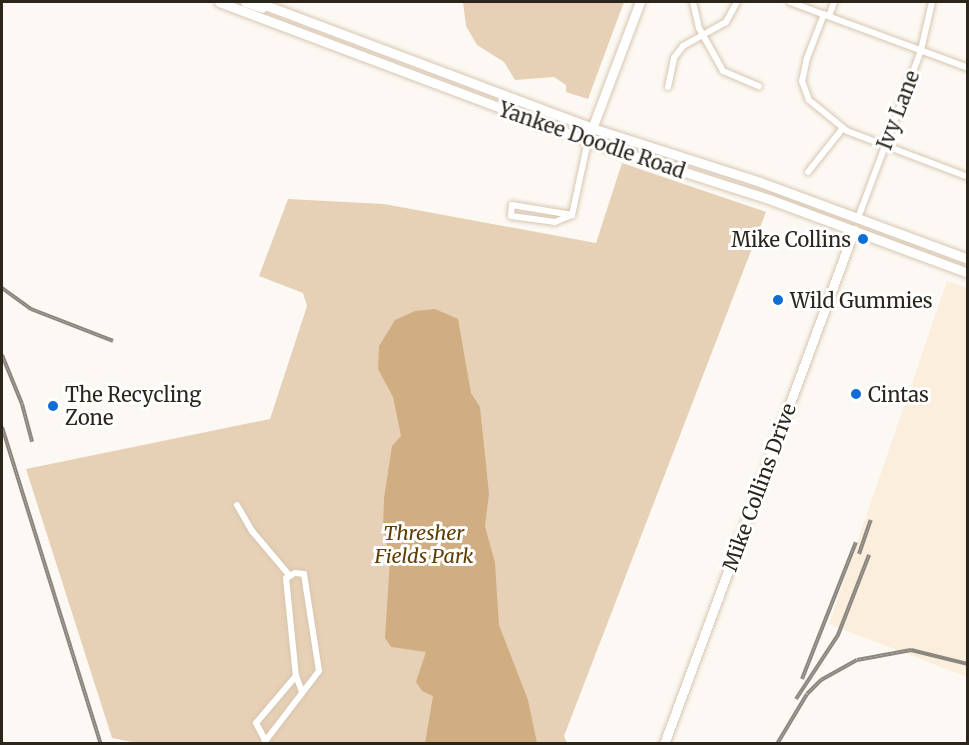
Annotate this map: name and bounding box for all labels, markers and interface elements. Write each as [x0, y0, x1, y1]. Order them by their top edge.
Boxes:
street label: Ivy Lane [872, 67, 924, 153]
street label: Yankee Doodle Road [496, 97, 688, 183]
place label: Mike Collins [731, 227, 851, 251]
marker: Mike Collins [856, 232, 870, 246]
place label: Wild Gummies [790, 288, 933, 312]
marker: Wild Gummies [771, 293, 785, 307]
place label: The Recycling Zone [65, 382, 201, 429]
place label: Cintas [868, 382, 929, 406]
marker: Cintas [849, 387, 863, 401]
marker: The Recycling Zone [46, 399, 60, 413]
street label: Mike Collins Drive [718, 400, 800, 574]
park label: Thresher Fields Park [374, 521, 474, 568]

